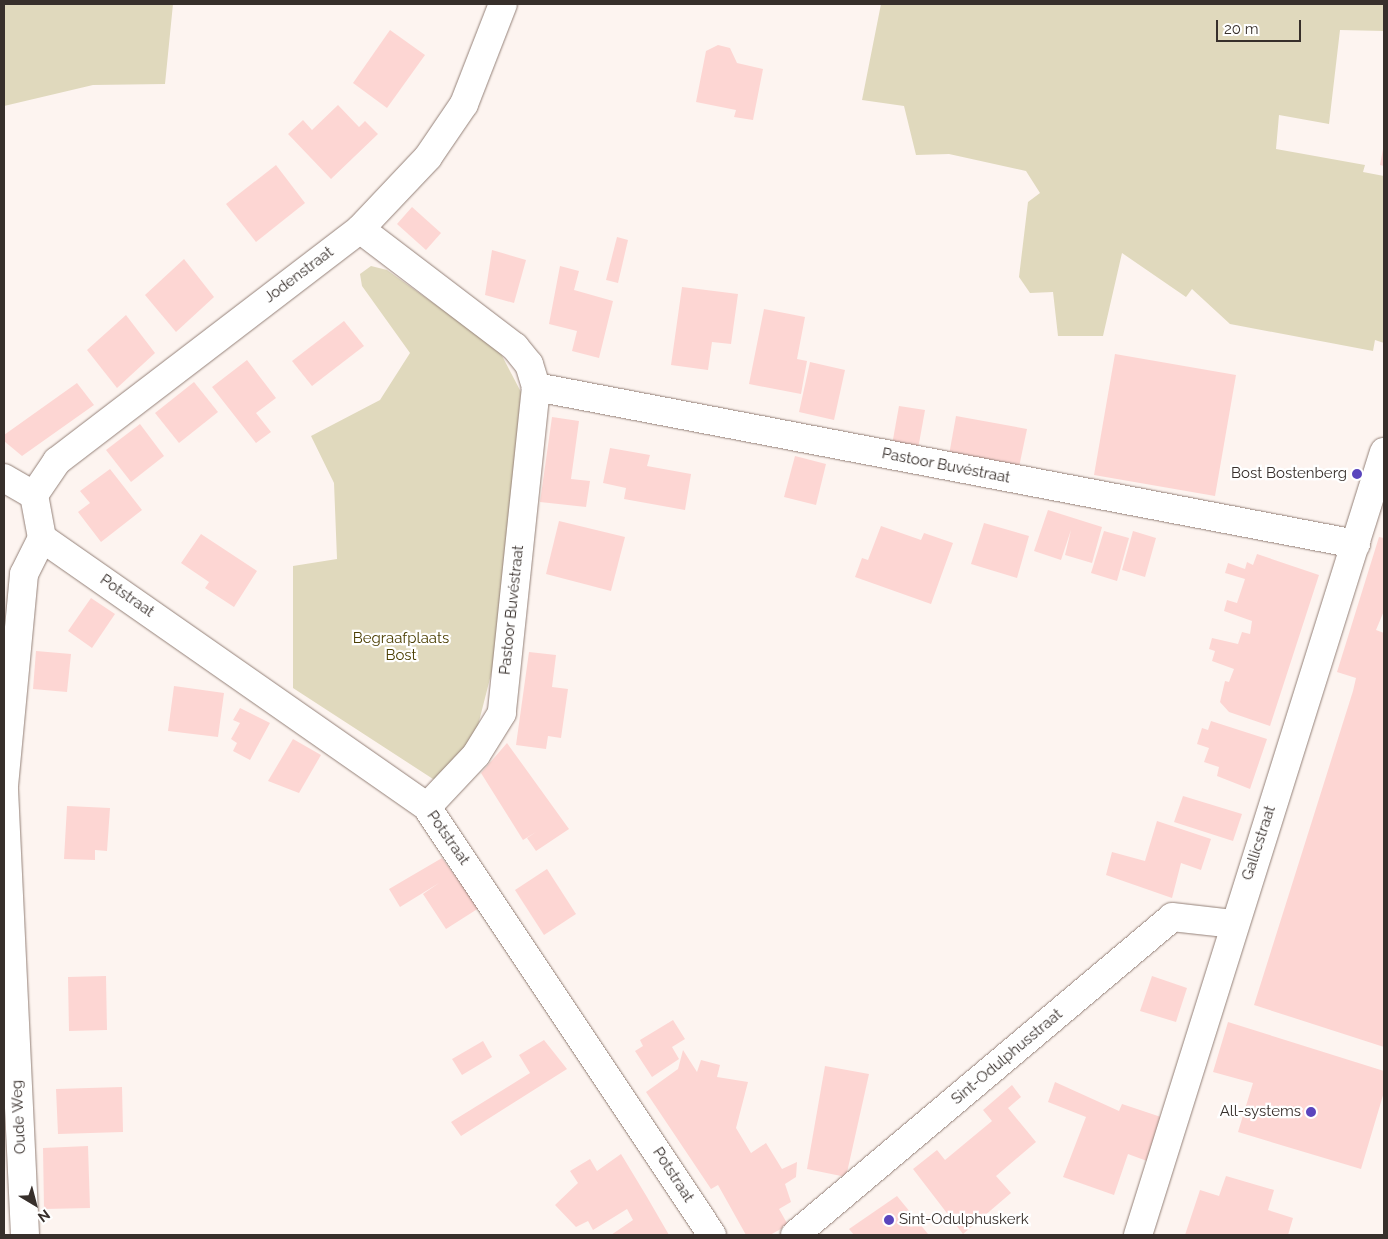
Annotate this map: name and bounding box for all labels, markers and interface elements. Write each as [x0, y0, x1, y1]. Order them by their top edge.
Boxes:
scale bar [1218, 10, 1303, 42]
text: 20 m [1224, 20, 1259, 38]
street label: Jodenstraat [261, 243, 337, 307]
street label: Pastoor Buvéstraat [880, 445, 1012, 487]
place label: Bost Bostenberg [1231, 465, 1347, 483]
marker: Bost Bostenberg [1351, 468, 1363, 480]
street label: Pastoor Buvéstraat [496, 544, 528, 676]
street label: Potstraat [97, 571, 157, 621]
park label: Begraafplaats Bost [353, 629, 449, 664]
street label: Gallicstraat [1238, 803, 1280, 883]
street label: Potstraat [423, 808, 473, 868]
street label: Sint-Odulphusstraat [948, 1005, 1066, 1109]
street label: Oude Weg [8, 1079, 30, 1155]
place label: All-systems [1220, 1103, 1301, 1121]
marker: All-systems [1305, 1106, 1317, 1118]
street label: Potstraat [649, 1144, 697, 1206]
north arrow [10, 1179, 60, 1229]
text: N [35, 1206, 53, 1226]
place label: Sint-Odulphuskerk [899, 1211, 1029, 1229]
marker: Sint-Odulphuskerk [883, 1214, 895, 1226]

